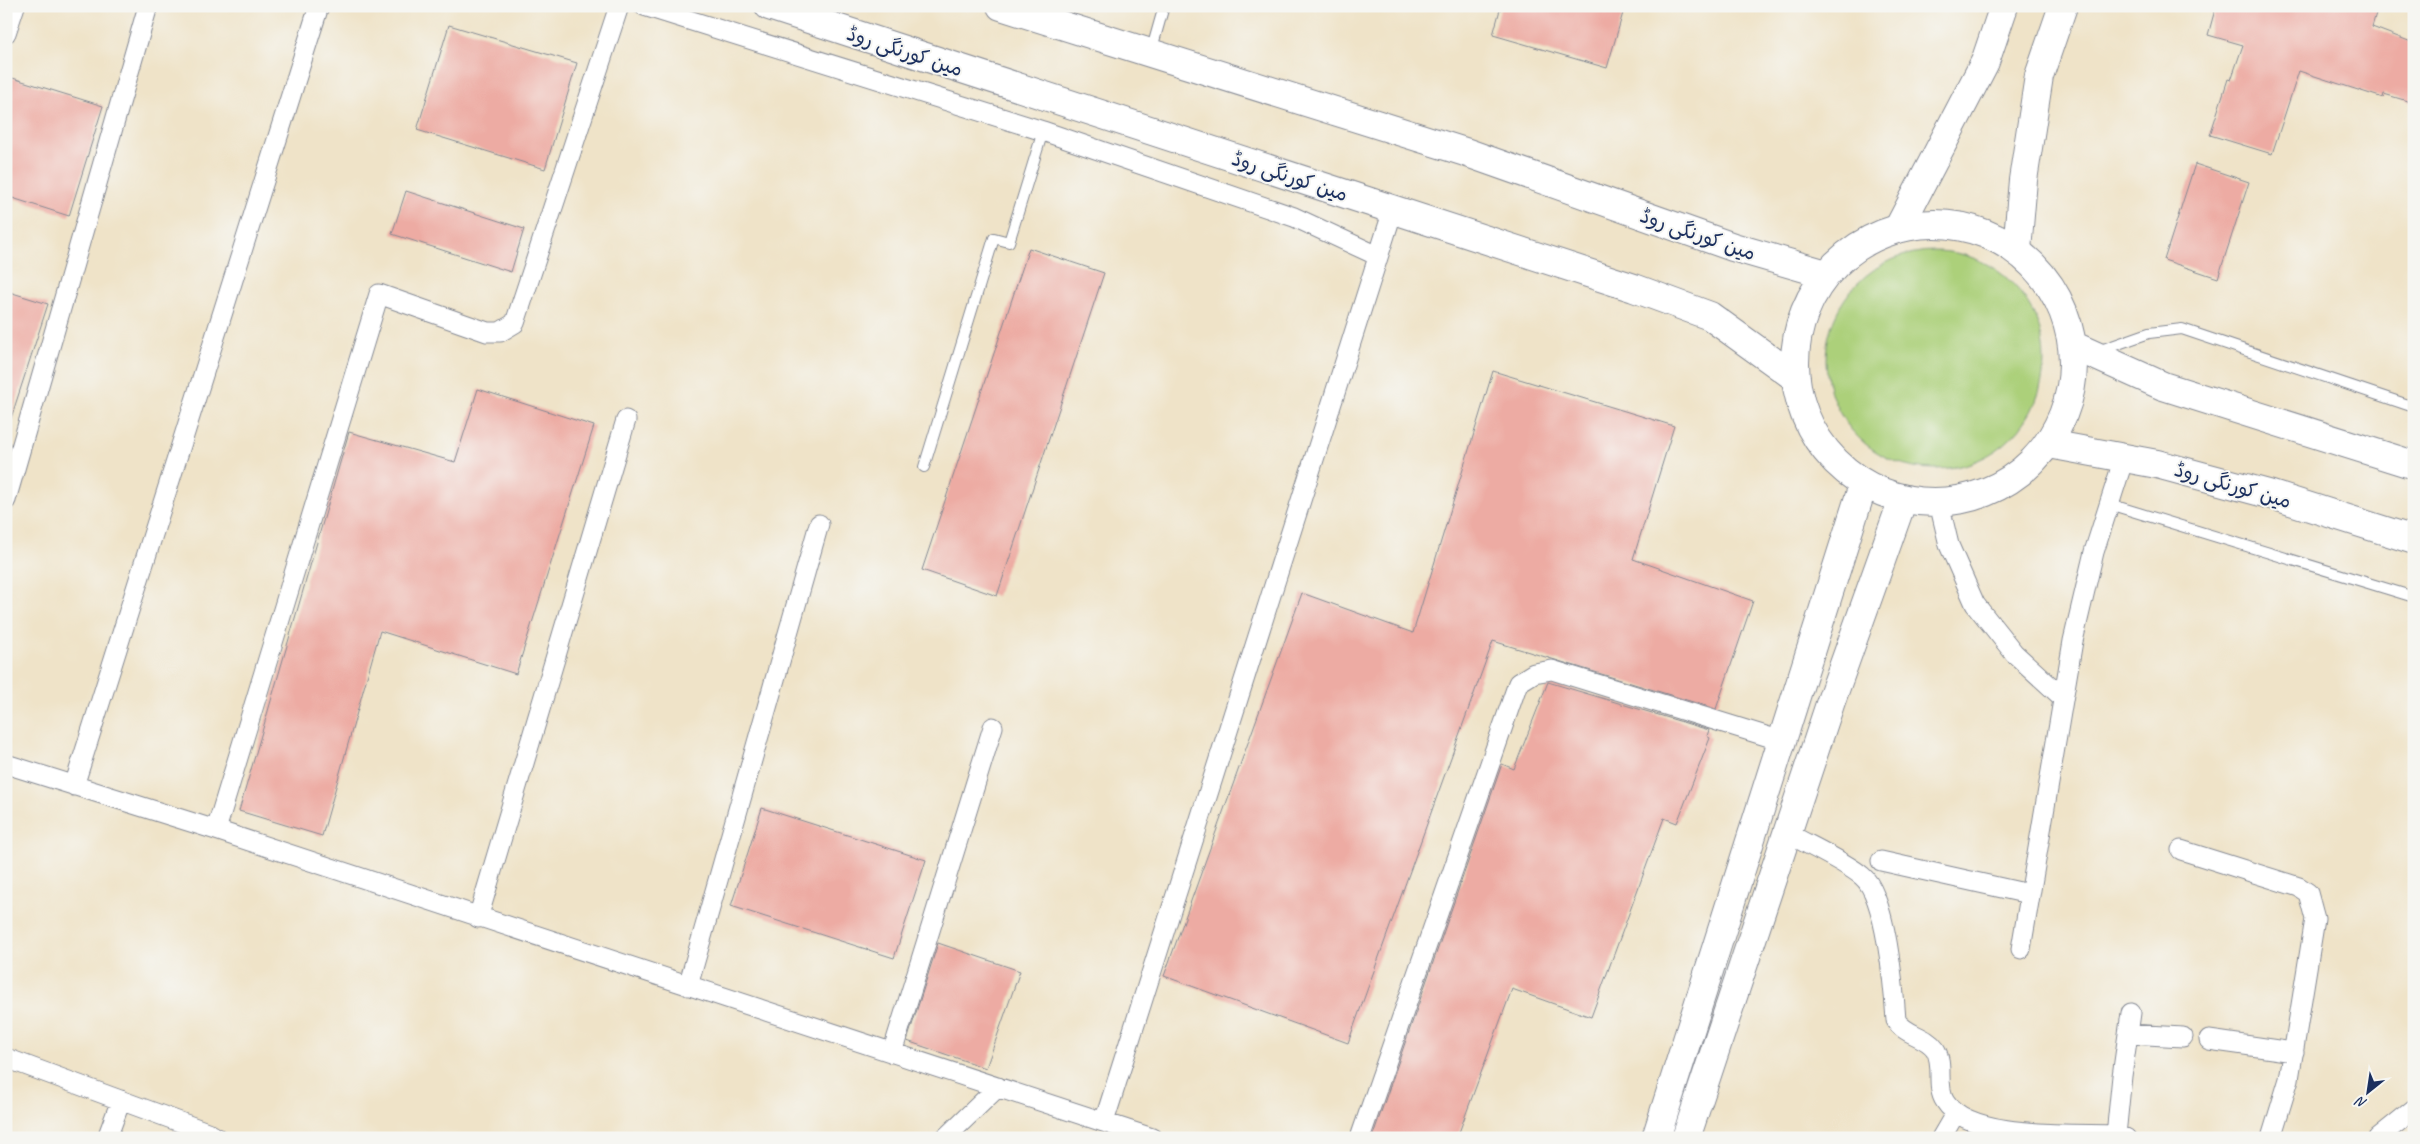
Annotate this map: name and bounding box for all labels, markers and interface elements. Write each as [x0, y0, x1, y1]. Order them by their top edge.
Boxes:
street label: مین کورنگی روڈ [844, 21, 966, 82]
street label: مین کورنگی روڈ [1229, 146, 1351, 207]
street label: مین کورنگی روڈ [1637, 203, 1759, 266]
street label: مین کورنگی روڈ [2172, 457, 2294, 514]
north arrow [2342, 1066, 2392, 1116]
text: N [2352, 1092, 2370, 1112]

